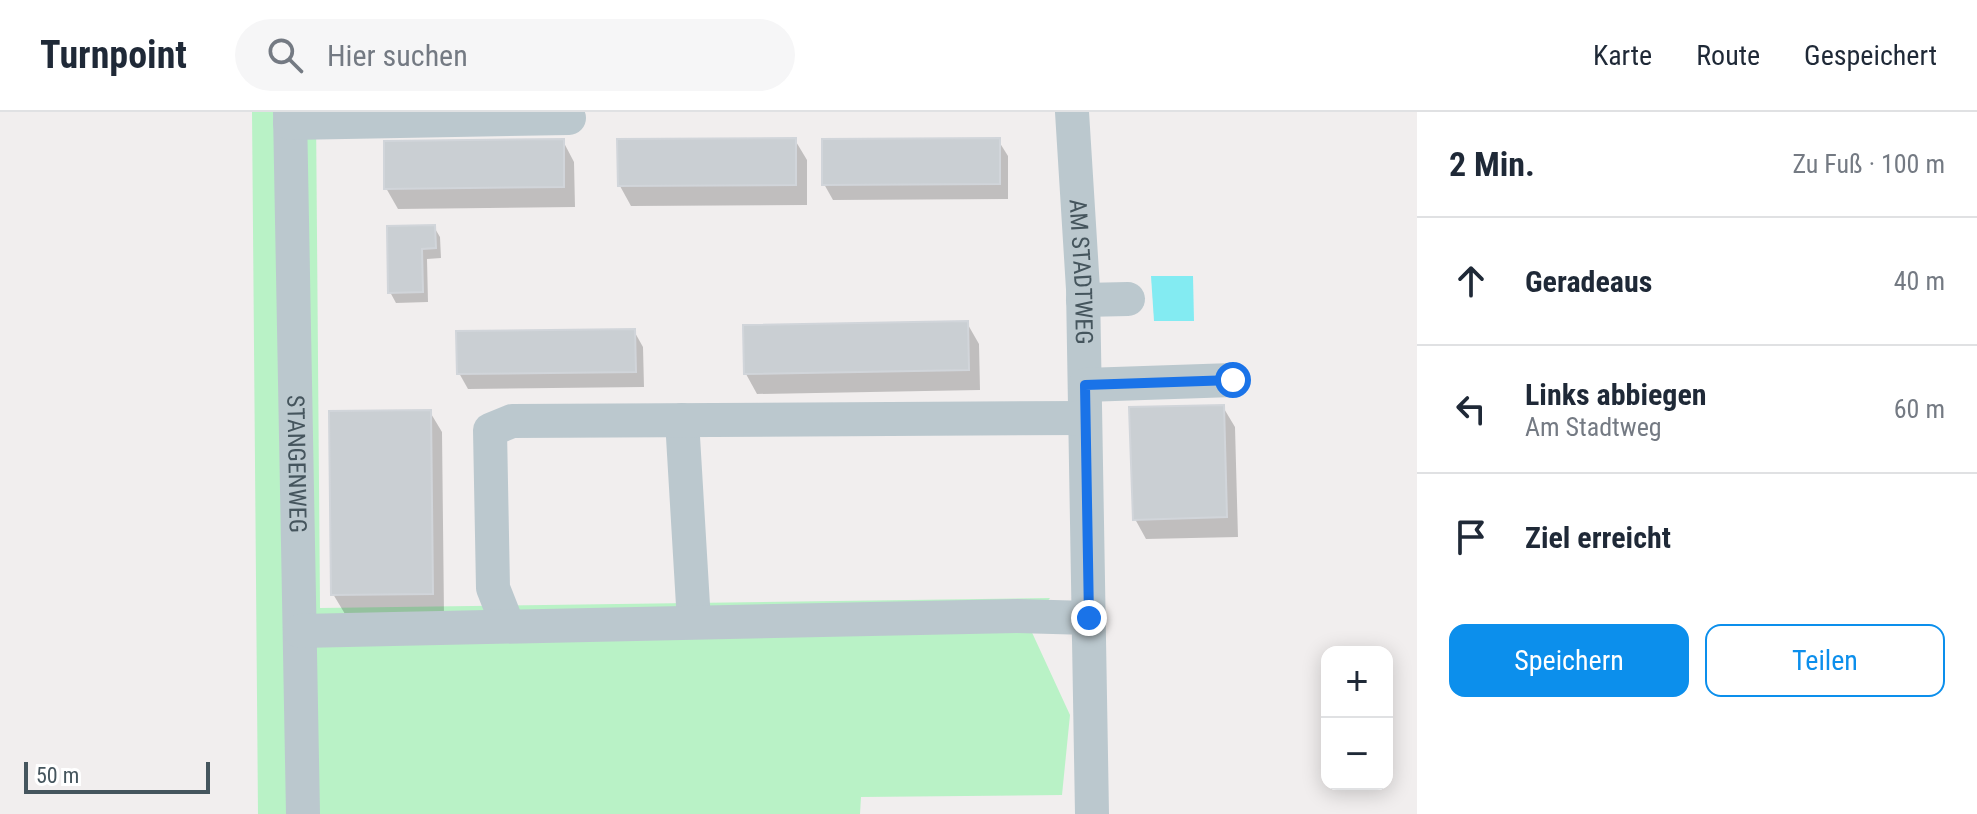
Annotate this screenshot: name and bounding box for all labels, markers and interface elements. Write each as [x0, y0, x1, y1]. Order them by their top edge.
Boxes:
search box [235, 19, 795, 91]
text: Turnpoint [40, 33, 187, 77]
icon: search [263, 33, 307, 77]
text: Hier suchen [327, 38, 468, 73]
text: Karte [1593, 39, 1652, 72]
text: Route [1696, 39, 1760, 72]
text: Gespeichert [1804, 39, 1937, 72]
text: 2 Min. [1449, 144, 1535, 184]
text: Zu Fuß · 100 m [1792, 149, 1945, 179]
street label: AM STADTWEG [1063, 198, 1098, 345]
icon: ahead [1449, 259, 1493, 303]
text: Geradeaus [1525, 264, 1652, 299]
text: 40 m [1894, 266, 1945, 296]
route start [1215, 362, 1251, 398]
text: Links abbiegen [1525, 377, 1707, 412]
icon: left [1449, 387, 1493, 431]
text: 60 m [1894, 394, 1945, 424]
street label: STANGENWEG [281, 395, 312, 533]
text: Am Stadtweg [1525, 412, 1662, 442]
icon: arrive [1449, 515, 1493, 559]
text: Ziel erreicht [1525, 520, 1671, 555]
route end [1071, 600, 1107, 636]
button: Speichern [1449, 624, 1689, 697]
button: Teilen [1705, 624, 1945, 697]
map controls [1321, 646, 1393, 790]
button: + [1321, 646, 1393, 718]
button: − [1321, 718, 1393, 790]
scale bar [24, 758, 210, 794]
text: 50 m [36, 763, 79, 788]

